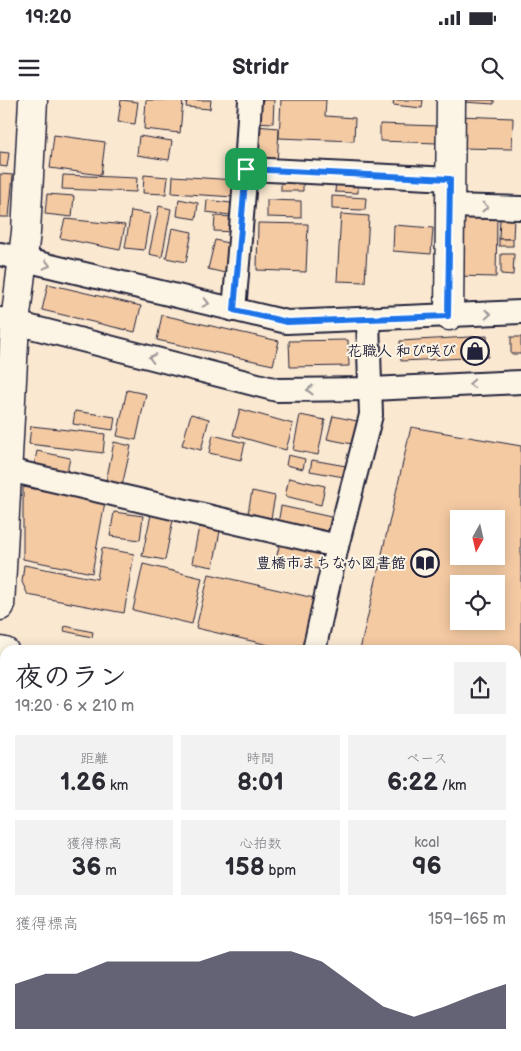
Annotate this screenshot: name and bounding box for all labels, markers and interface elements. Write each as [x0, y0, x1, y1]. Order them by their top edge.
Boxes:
text: 19:20 [25, 6, 72, 29]
icon: menu [15, 54, 43, 82]
text: Stridr [232, 54, 289, 81]
icon: search [478, 54, 506, 82]
pin [225, 148, 267, 190]
icon: arrive [232, 155, 260, 183]
one-way arrow [482, 202, 489, 212]
one-way arrow [43, 260, 51, 270]
one-way arrow [201, 297, 210, 308]
one-way arrow [484, 309, 492, 320]
shop icon: 花職人 和び咲び [460, 336, 490, 366]
place label: 花職人 和び咲び [347, 342, 456, 361]
one-way arrow [147, 353, 156, 364]
one-way arrow [468, 379, 476, 390]
one-way arrow [306, 385, 314, 395]
north arrow [450, 510, 505, 565]
map controls [450, 510, 505, 630]
library icon: 豊橋市まちなか図書館 [410, 548, 440, 578]
place label: 豊橋市まちなか図書館 [256, 554, 406, 573]
button: locate [450, 575, 505, 630]
text: 夜のラン [15, 661, 127, 694]
button: share [454, 662, 506, 714]
text: 19:20 · 6 × 210 m [15, 697, 134, 716]
text: 距離 [80, 750, 108, 767]
text: 時間 [246, 750, 274, 767]
text: ペース [406, 750, 447, 767]
text: 1.26 [60, 767, 106, 798]
text: 8:01 [237, 767, 284, 798]
text: 6:22 [387, 767, 438, 798]
text: km [106, 777, 128, 794]
text: /km [438, 777, 467, 794]
text: kcal [414, 834, 439, 851]
text: 獲得標高 [66, 835, 122, 852]
text: 心拍数 [239, 835, 281, 852]
text: 96 [412, 851, 442, 882]
text: 36 [72, 852, 101, 883]
text: 158 [225, 852, 265, 883]
text: m [101, 862, 117, 879]
text: bpm [265, 862, 296, 879]
text: 159–165 m [428, 910, 506, 929]
text: 獲得標高 [15, 915, 79, 934]

